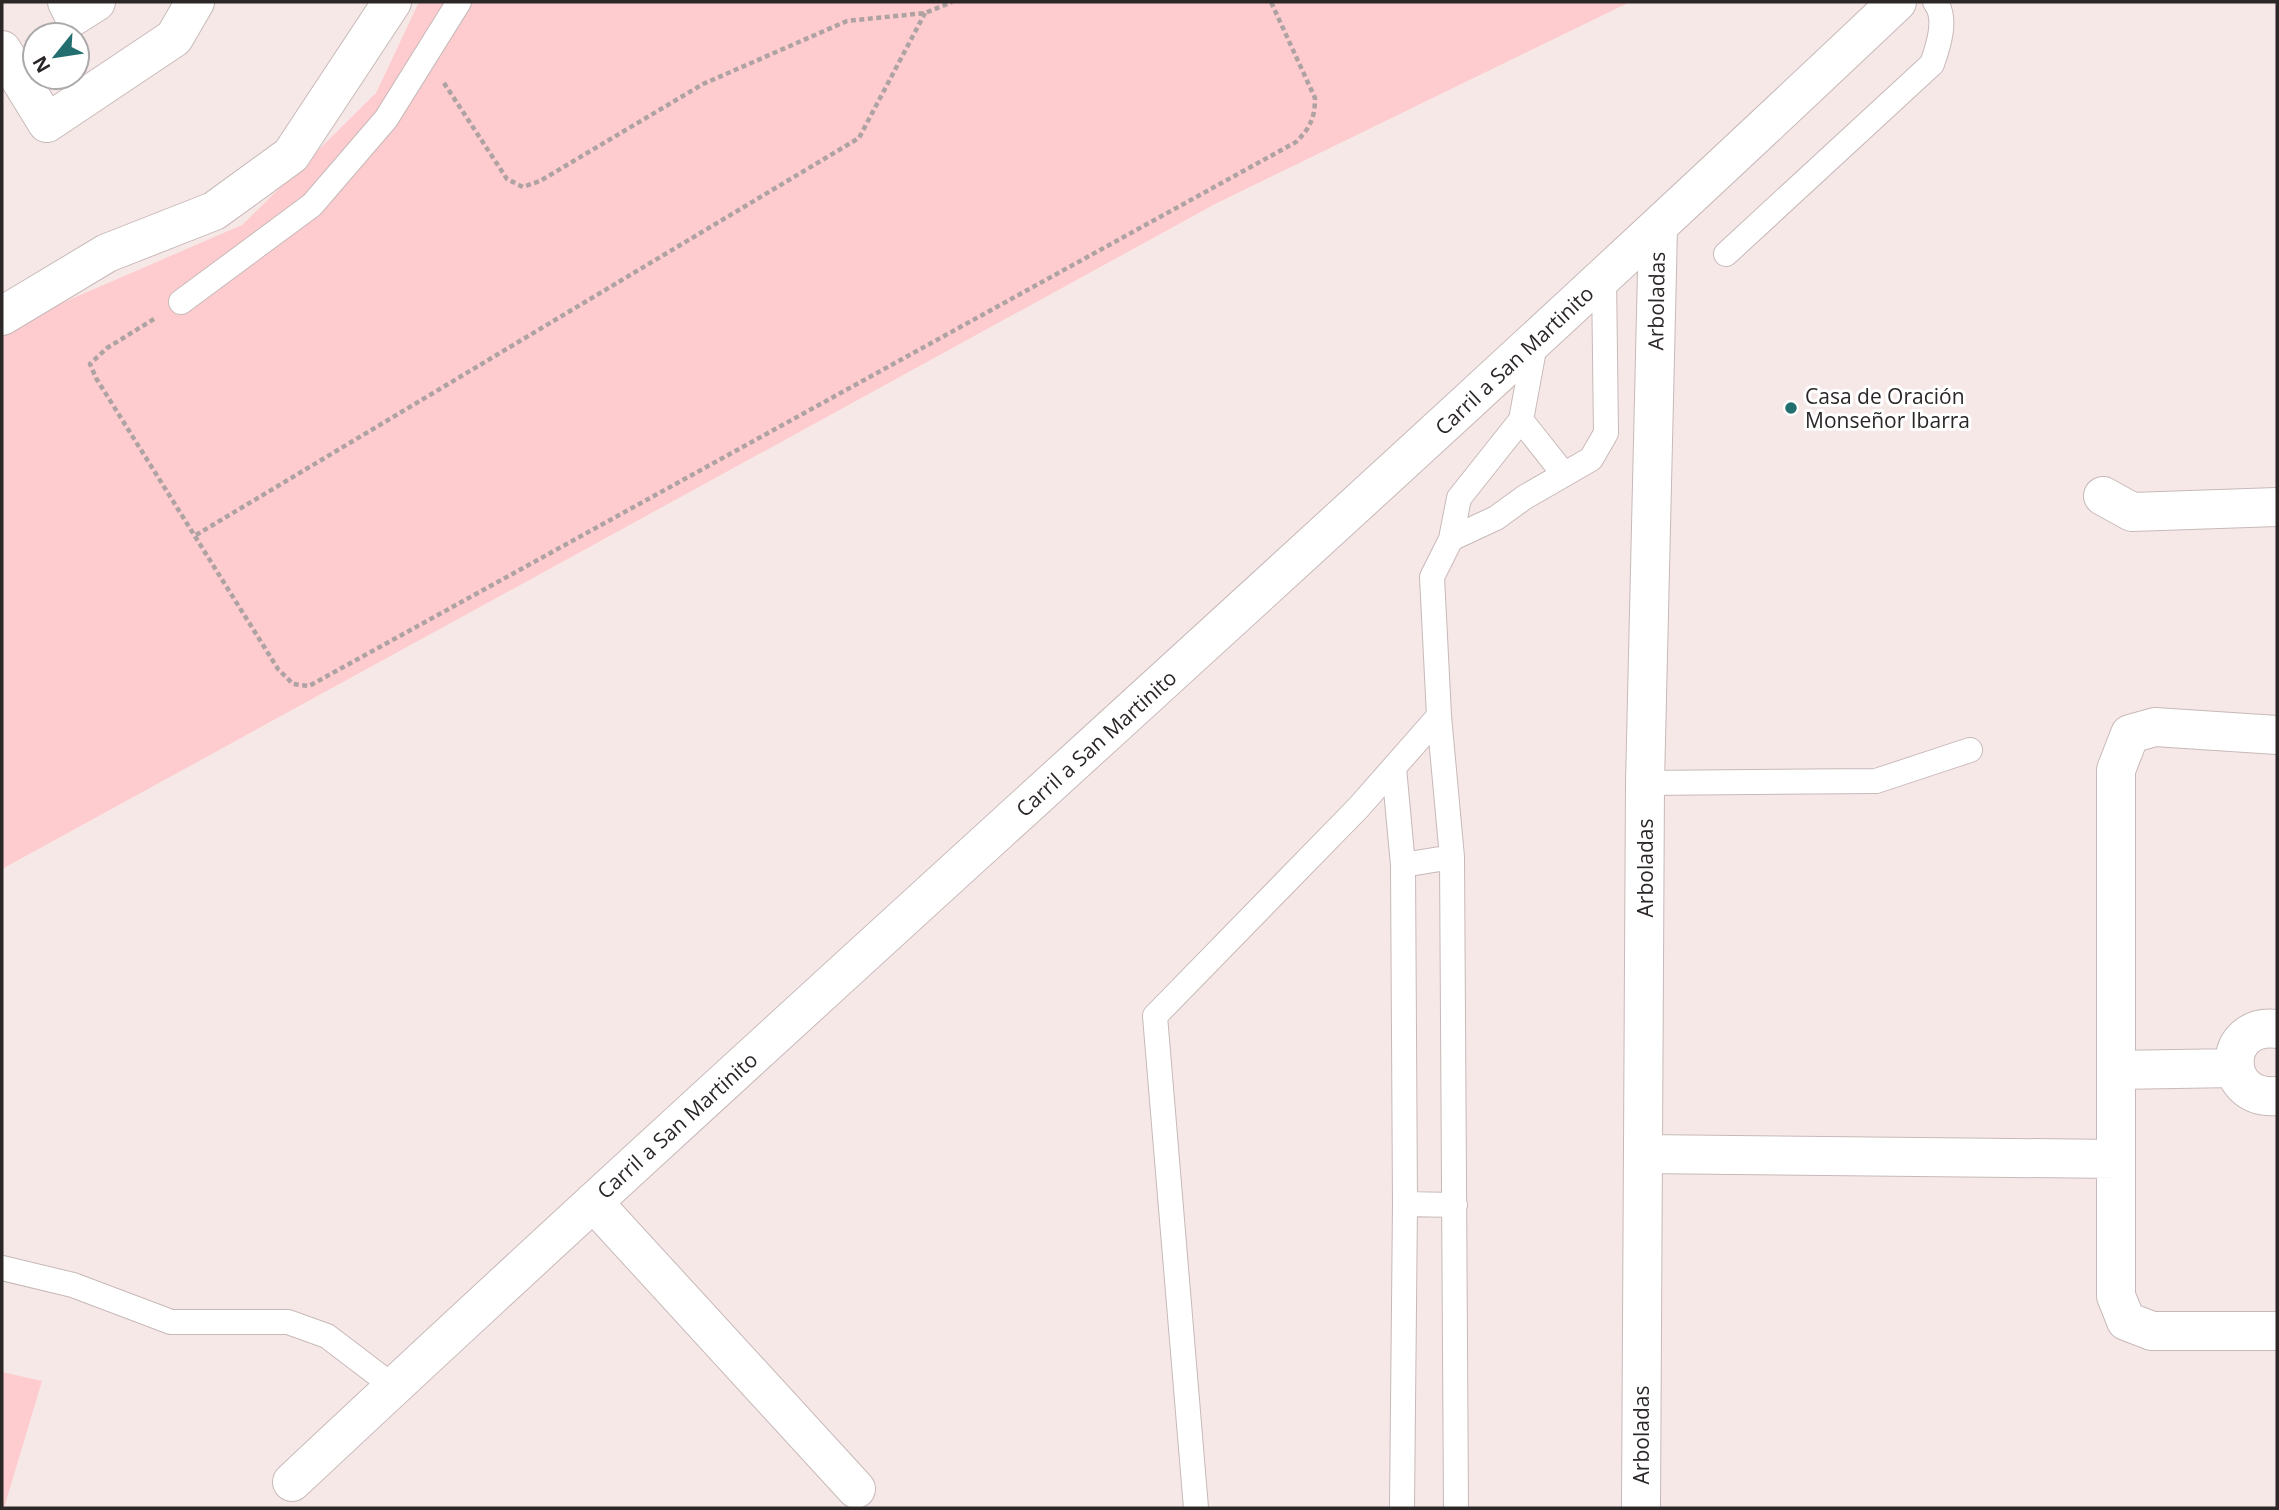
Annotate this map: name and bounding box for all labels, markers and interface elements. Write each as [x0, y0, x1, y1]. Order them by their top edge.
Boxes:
north arrow [21, 21, 91, 91]
text: N [26, 51, 56, 78]
street label: Arboladas [1641, 251, 1671, 351]
street label: Carril a San Martinito [1429, 279, 1599, 441]
place label: Casa de Oración Monseñor Ibarra [1805, 382, 1970, 434]
marker: Casa de Oración Monseñor Ibarra [1783, 400, 1799, 416]
street label: Carril a San Martinito [1010, 663, 1182, 823]
street label: Arboladas [1631, 819, 1659, 917]
street label: Carril a San Martinito [591, 1045, 763, 1205]
street label: Arboladas [1627, 1386, 1655, 1484]

